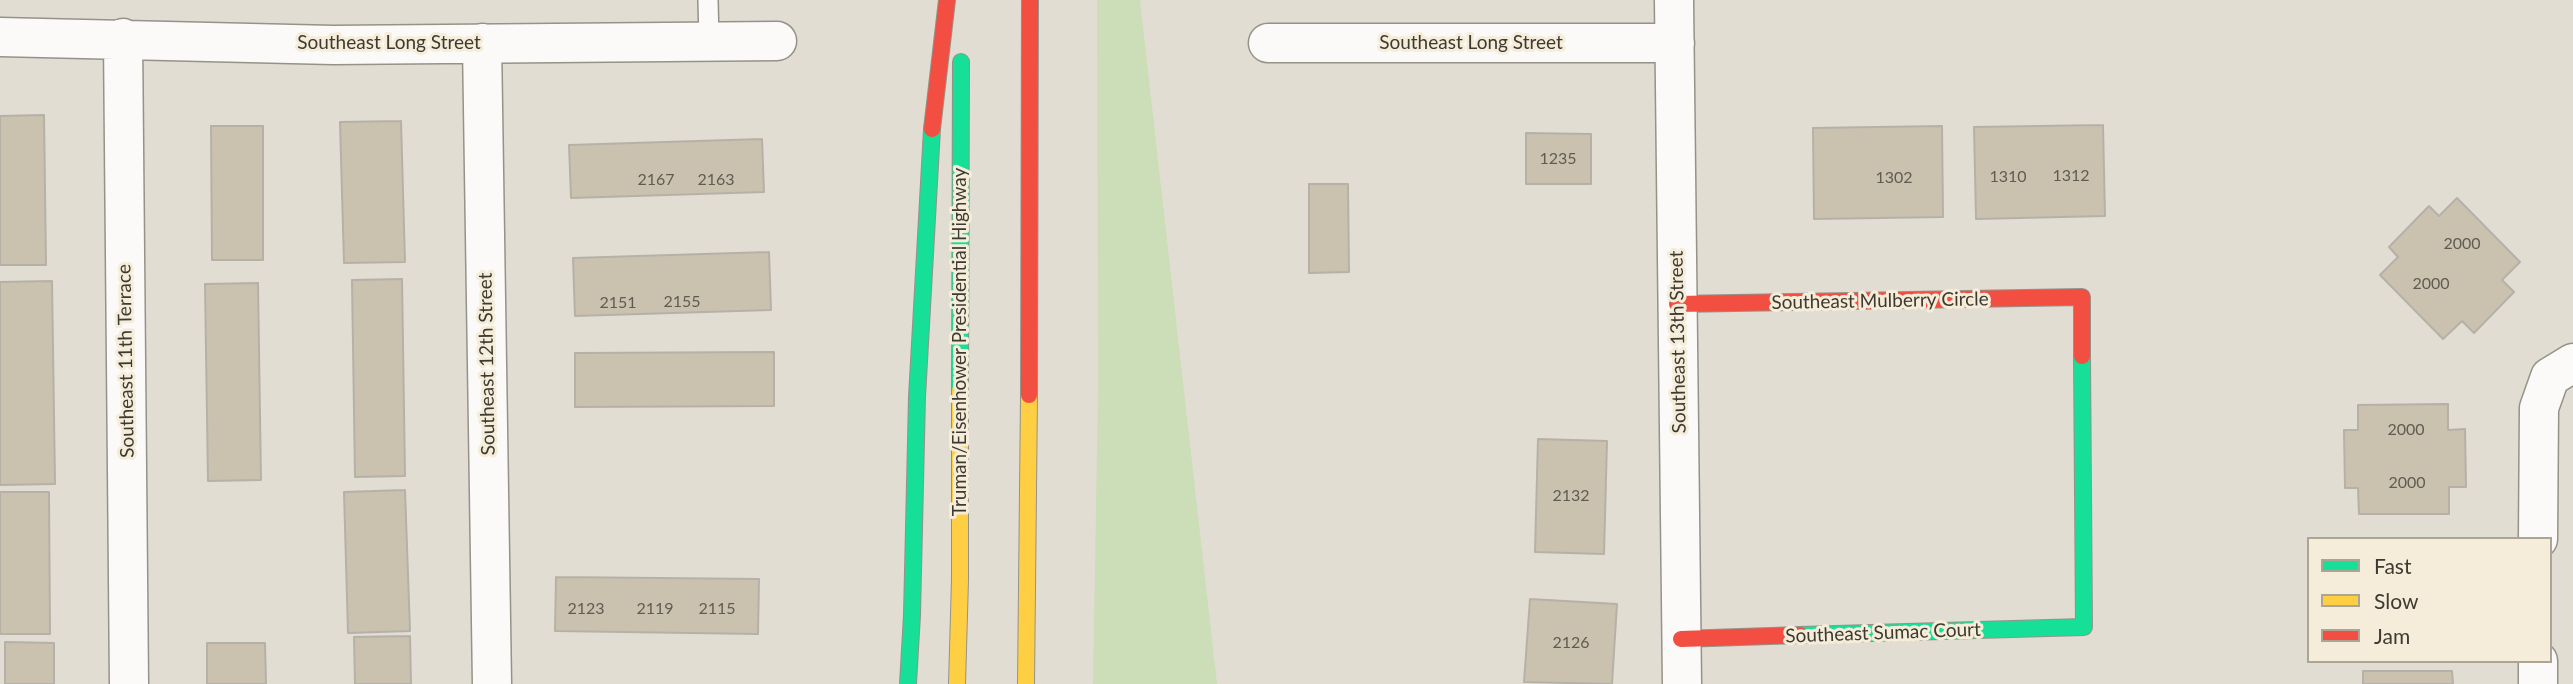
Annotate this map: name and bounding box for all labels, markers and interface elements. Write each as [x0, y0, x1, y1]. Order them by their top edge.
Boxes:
street label: Southeast Long Street [297, 32, 481, 54]
street label: Southeast Long Street [1379, 32, 1563, 54]
house number: 1235 [1539, 149, 1577, 169]
house number: 1312 [2052, 166, 2090, 186]
house number: 1310 [1989, 167, 2027, 187]
street label: Truman/Eisenhower Presidential Highway [949, 168, 971, 516]
house number: 1302 [1875, 168, 1913, 188]
house number: 2167 [637, 170, 675, 190]
house number: 2163 [697, 170, 735, 190]
house number: 2000 [2443, 234, 2481, 254]
street label: Southeast 13th Street [1665, 250, 1691, 434]
street label: Southeast 11th Terrace [113, 264, 139, 458]
street label: Southeast 12th Street [474, 272, 500, 456]
house number: 2000 [2412, 274, 2450, 294]
street label: Southeast Mulberry Circle [1771, 288, 1989, 314]
house number: 2155 [663, 292, 701, 312]
house number: 2151 [599, 293, 637, 313]
house number: 2000 [2387, 420, 2425, 440]
house number: 2000 [2388, 473, 2426, 493]
house number: 2132 [1552, 486, 1590, 506]
legend [2307, 537, 2552, 663]
text: Fast [2374, 553, 2411, 578]
text: Slow [2374, 588, 2418, 613]
house number: 2123 [567, 599, 605, 619]
house number: 2119 [636, 599, 674, 619]
house number: 2115 [698, 599, 736, 619]
street label: Southeast Sumac Court [1785, 618, 1981, 648]
text: Jam [2374, 623, 2410, 648]
house number: 2126 [1552, 633, 1590, 653]

